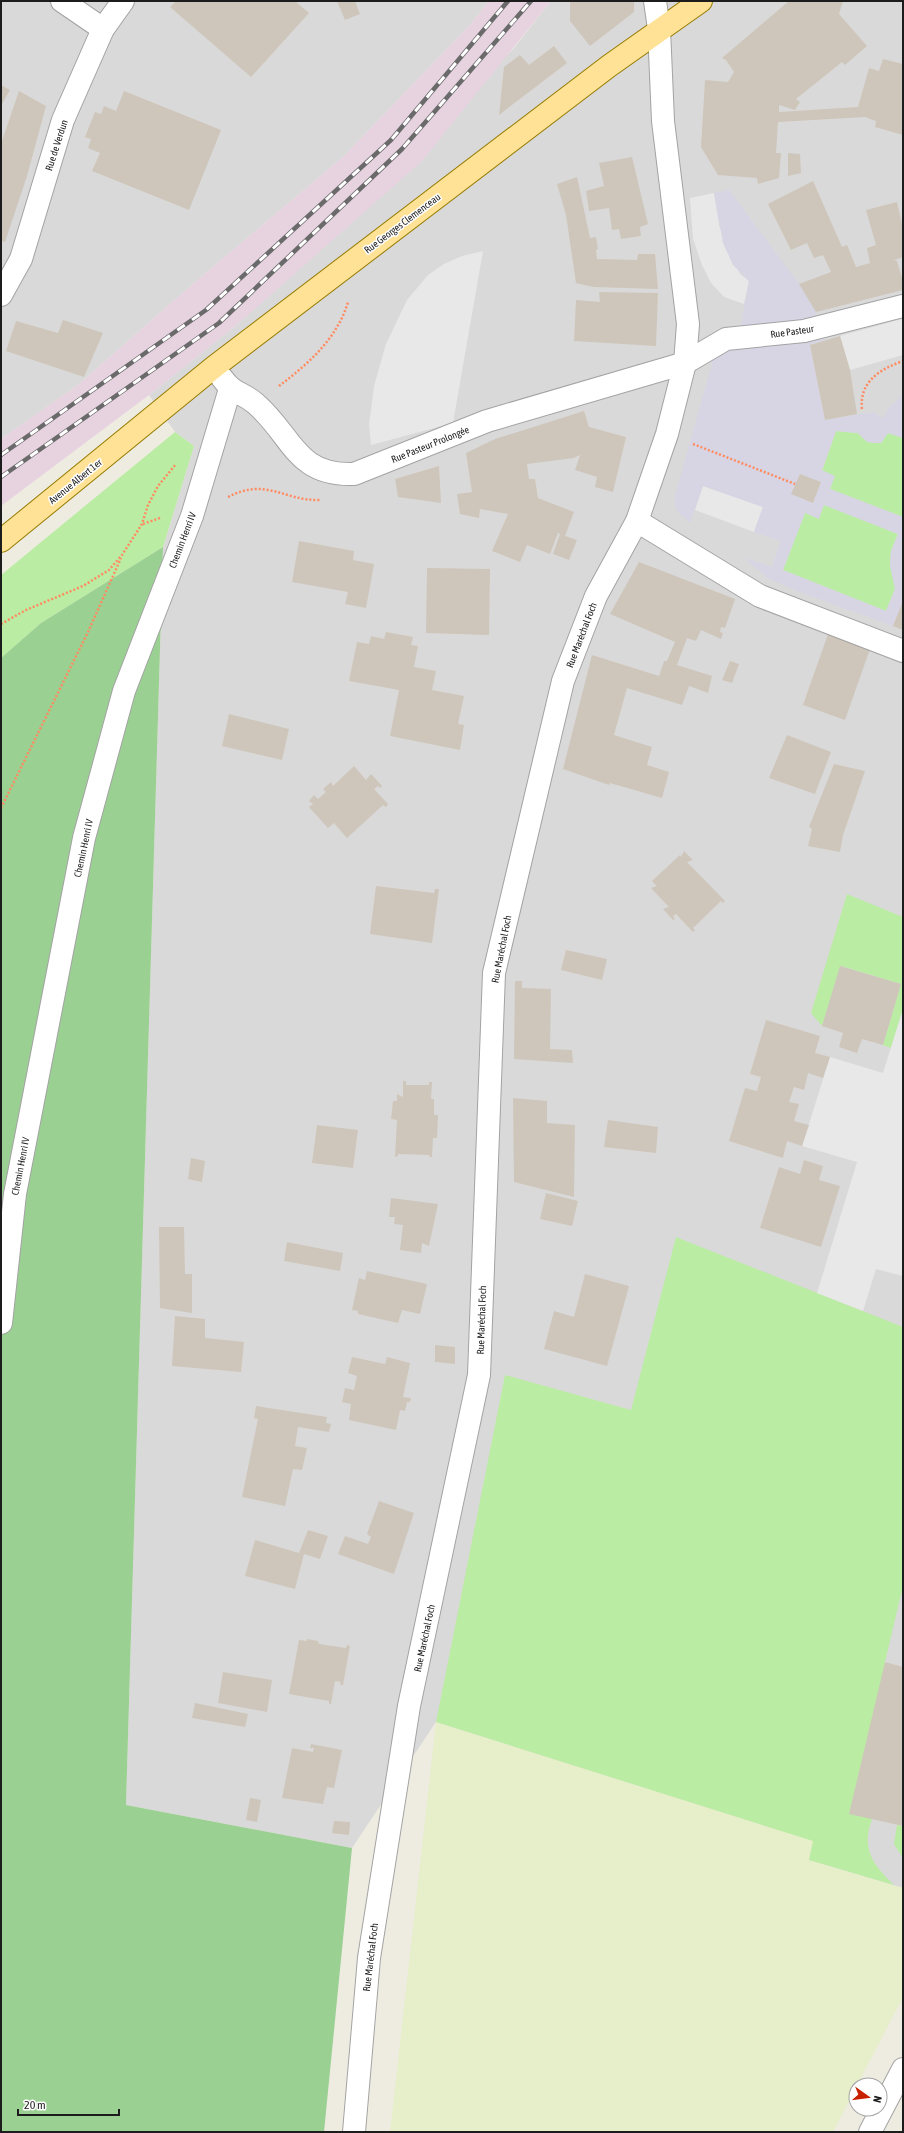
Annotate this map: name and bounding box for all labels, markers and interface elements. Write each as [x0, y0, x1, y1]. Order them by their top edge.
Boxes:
street label: Rue de Verdun [43, 118, 70, 172]
street label: Rue Georges Clemenceau [362, 191, 443, 256]
street label: Rue Pasteur [770, 323, 816, 340]
street label: Rue Pasteur Prolongée [390, 424, 471, 465]
street label: Avenue Albert 1er [47, 456, 105, 506]
street label: Chemin Henri IV [167, 511, 198, 570]
street label: Rue Maréchal Foch [564, 601, 599, 669]
street label: Chemin Henri IV [72, 818, 95, 878]
street label: Rue Maréchal Foch [490, 914, 513, 984]
street label: Chemin Henri IV [9, 1136, 32, 1196]
street label: Rue Maréchal Foch [475, 1285, 488, 1355]
street label: Rue Maréchal Foch [412, 1603, 437, 1673]
street label: Rue Maréchal Foch [361, 1922, 380, 1992]
north arrow [848, 2077, 888, 2117]
scale bar [18, 2091, 119, 2117]
text: N [871, 2095, 884, 2104]
text: 20 m [24, 2098, 46, 2112]

